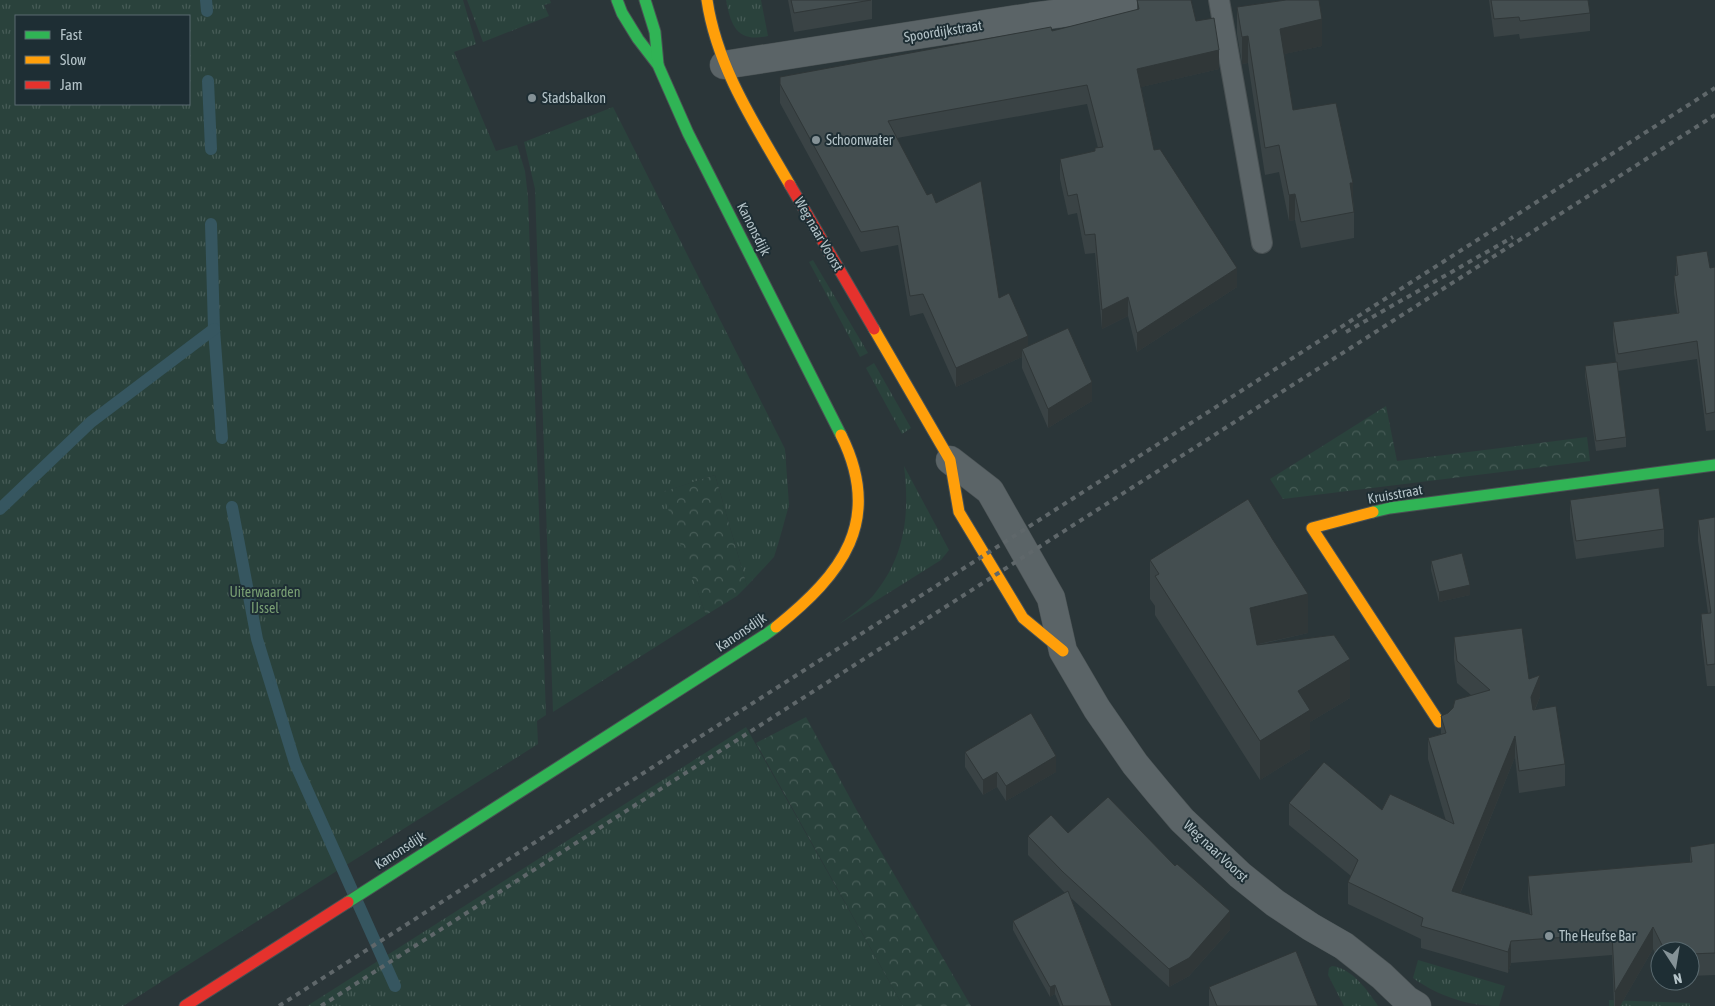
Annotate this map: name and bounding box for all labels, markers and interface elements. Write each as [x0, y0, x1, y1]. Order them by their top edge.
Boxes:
legend [15, 15, 190, 105]
street label: Spoordijkstraat [903, 17, 983, 45]
text: Fast [60, 26, 82, 43]
text: Slow [60, 51, 86, 68]
text: Jam [60, 76, 83, 93]
place label: Stadsbalkon [542, 90, 606, 106]
marker: Stadsbalkon [526, 92, 538, 104]
place label: Schoonwater [826, 132, 894, 148]
marker: Schoonwater [810, 134, 822, 146]
street label: Weg naar Voorst [791, 194, 847, 274]
street label: Kanonsdijk [734, 200, 774, 258]
street label: Kruisstraat [1366, 481, 1424, 507]
park label: Uiterwaarden IJssel [229, 584, 301, 616]
street label: Kanonsdijk [713, 609, 769, 655]
street label: Weg naar Voorst [1180, 817, 1252, 885]
street label: Kanonsdijk [372, 828, 428, 872]
place label: The Heufse Bar [1559, 928, 1636, 944]
marker: The Heufse Bar [1543, 930, 1555, 942]
north arrow [1650, 941, 1700, 991]
text: N [1672, 970, 1683, 987]

